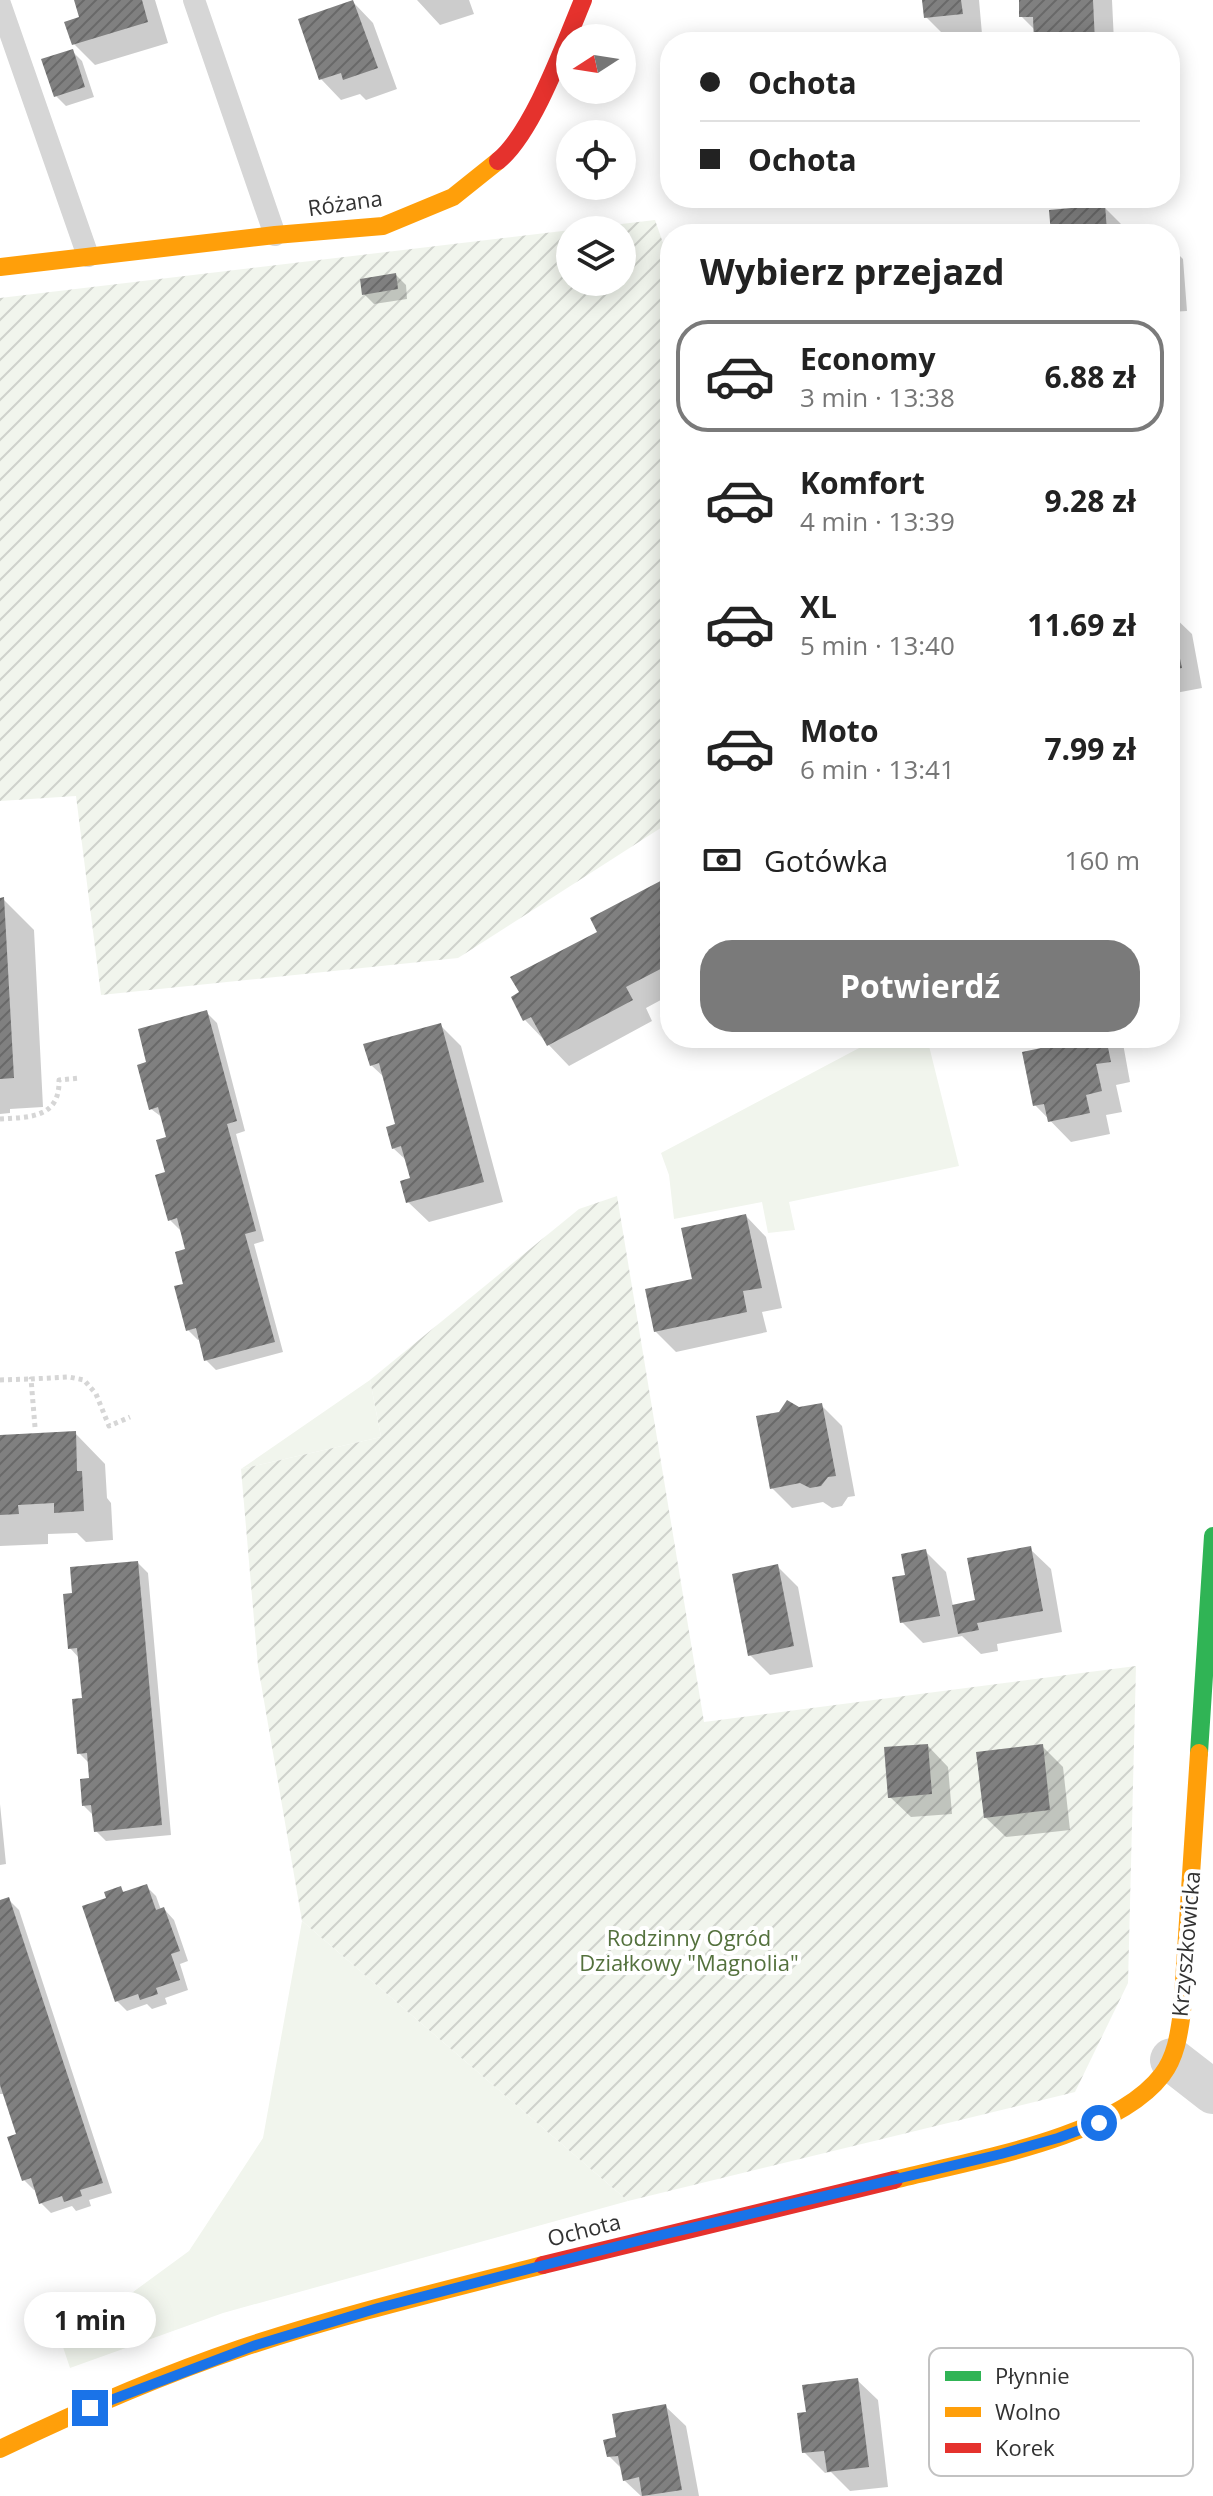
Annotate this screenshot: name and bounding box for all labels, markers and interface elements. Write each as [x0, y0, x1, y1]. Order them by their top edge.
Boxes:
north arrow [556, 24, 636, 104]
map controls [556, 24, 636, 296]
text: Ochota [748, 62, 857, 103]
button: locate [556, 120, 636, 200]
text: Ochota [748, 139, 857, 180]
street label: Różana [306, 182, 384, 222]
button: layers [556, 216, 636, 296]
text: Wybierz przejazd [700, 247, 1005, 296]
text: Economy [800, 338, 936, 379]
icon: car [704, 340, 776, 412]
text: 6.88 zł [1044, 356, 1136, 397]
text: 3 min · 13:38 [800, 379, 955, 415]
text: Komfort [800, 462, 925, 503]
icon: car [704, 464, 776, 536]
text: 9.28 zł [1044, 480, 1136, 521]
text: 4 min · 13:39 [800, 503, 955, 539]
text: XL [800, 586, 837, 627]
icon: car [704, 588, 776, 660]
text: 11.69 zł [1027, 604, 1136, 645]
text: 5 min · 13:40 [800, 627, 955, 663]
text: Moto [800, 710, 878, 751]
icon: car [704, 712, 776, 784]
text: 7.99 zł [1044, 728, 1136, 769]
text: 6 min · 13:41 [800, 751, 955, 787]
icon: cash [700, 838, 744, 882]
text: Gotówka [764, 840, 888, 881]
text: 160 m [1065, 842, 1140, 878]
button: Potwierdź [700, 940, 1140, 1032]
street label: Krzyszkowicka [1164, 1870, 1206, 2018]
park label: Rodzinny Ogród Działkowy "Magnolia" [579, 1922, 799, 1977]
route start [1081, 2105, 1117, 2141]
street label: Ochota [544, 2205, 624, 2253]
callout: 1 min [24, 2292, 156, 2348]
text: 1 min [54, 2302, 126, 2338]
legend [929, 2348, 1193, 2476]
text: Płynnie [995, 2360, 1070, 2390]
route end [72, 2390, 108, 2426]
text: Wolno [995, 2396, 1061, 2426]
text: Korek [995, 2432, 1055, 2462]

